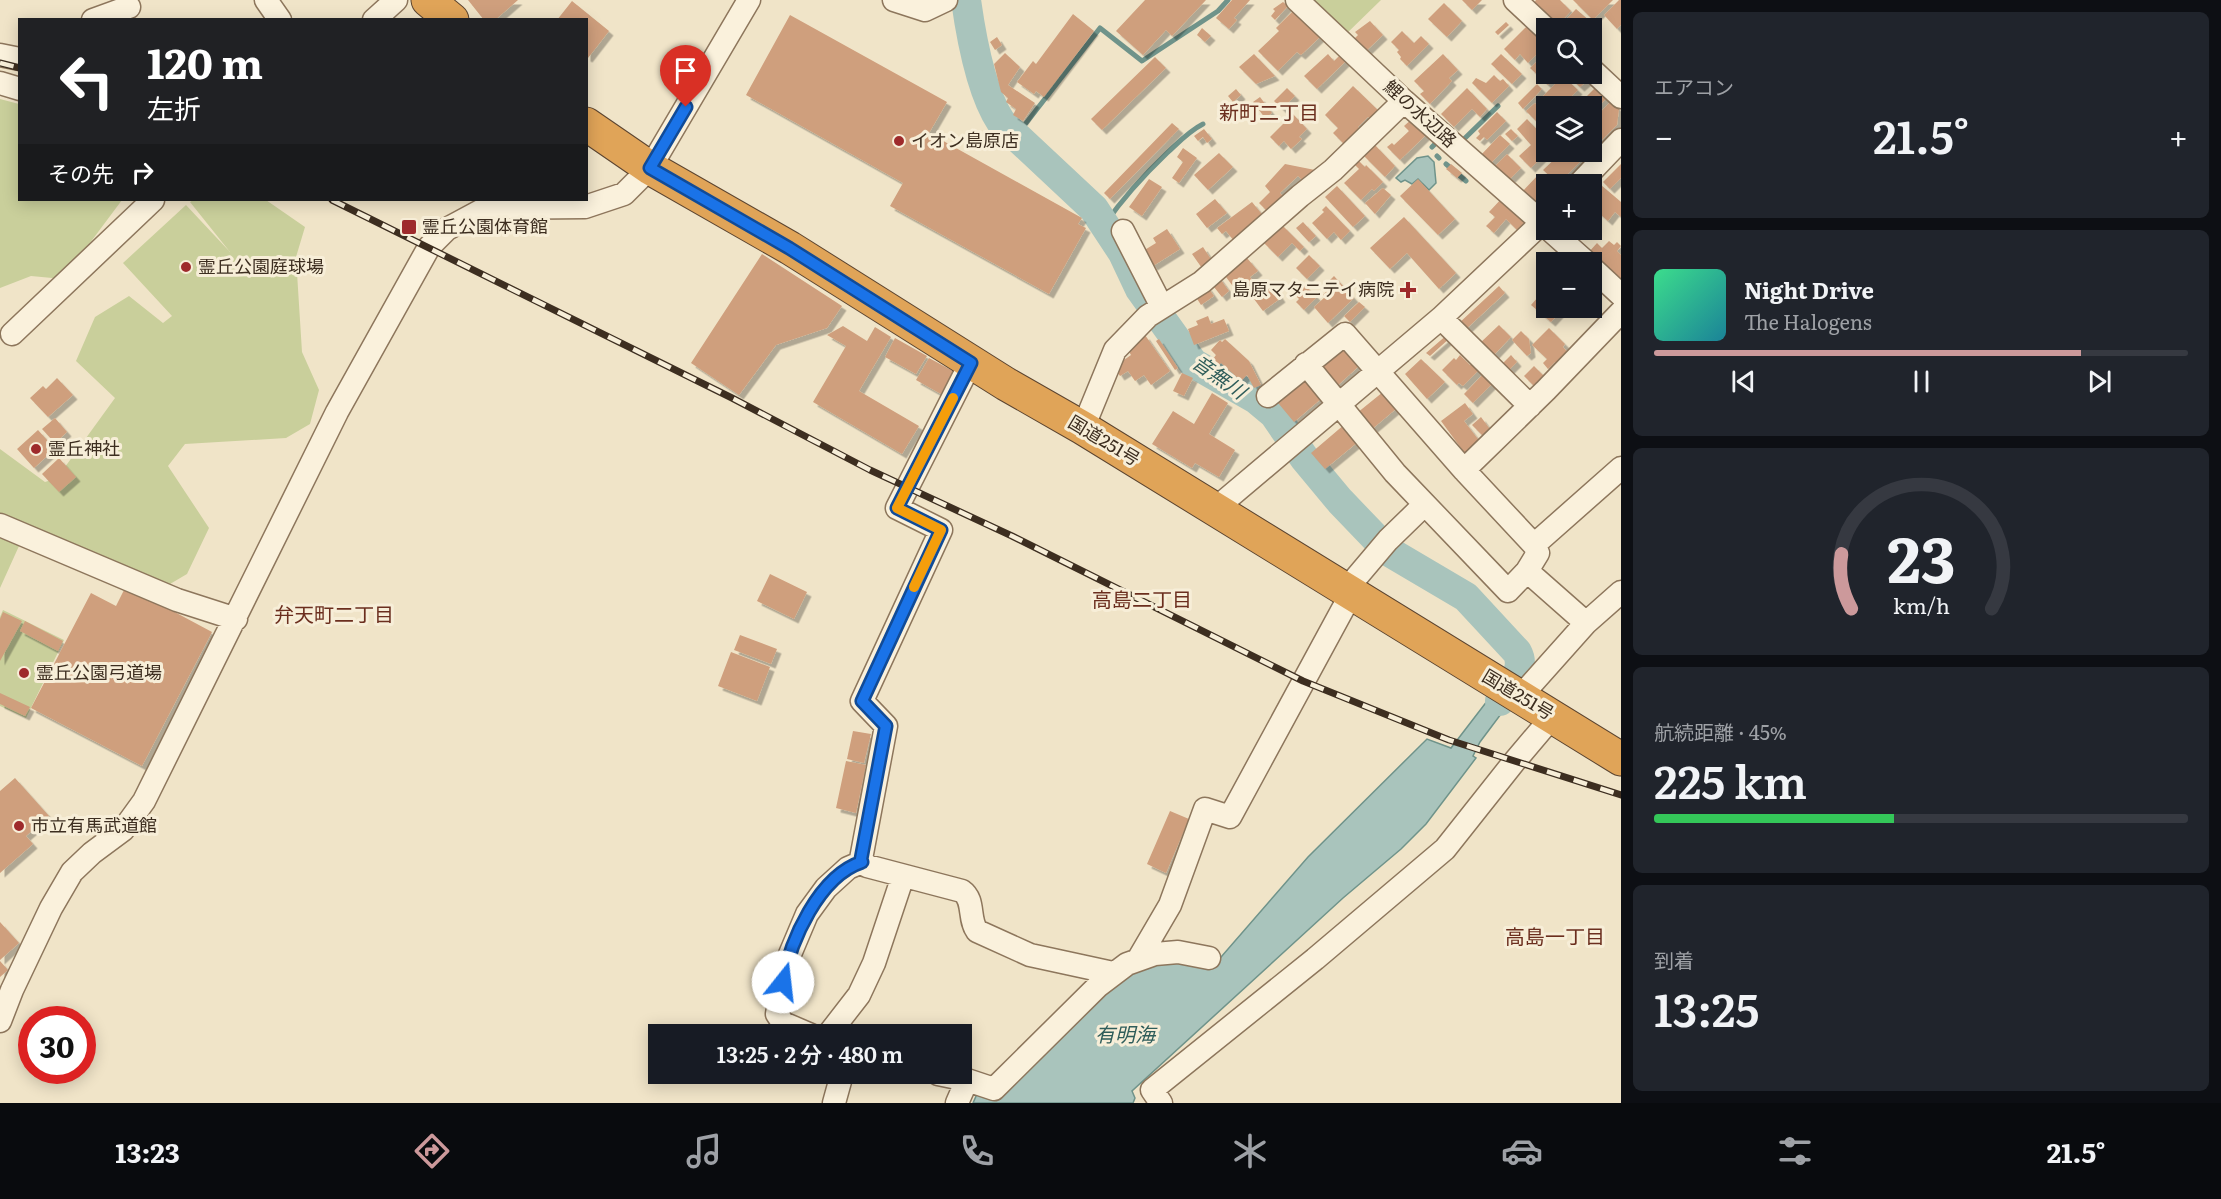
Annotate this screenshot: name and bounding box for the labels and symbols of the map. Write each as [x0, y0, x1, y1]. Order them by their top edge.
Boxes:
pin [660, 45, 711, 107]
street label: 鯉の水辺路 [1379, 73, 1463, 153]
district label: 新町二丁目 [1219, 96, 1319, 126]
place label: イオン島原店 [911, 126, 1019, 153]
marker: イオン島原店 [892, 134, 906, 148]
place label: 霊丘公園体育館 [422, 212, 548, 239]
marker: 霊丘公園体育館 [400, 218, 418, 236]
place label: 霊丘公園庭球場 [198, 252, 324, 279]
marker: 霊丘公園庭球場 [179, 260, 193, 274]
place label: 島原マタニテイ病院 [1232, 275, 1394, 302]
marker: 島原マタニテイ病院 [1399, 281, 1417, 299]
water label: 音無川 [1187, 346, 1255, 406]
street label: 国道251号 [1064, 408, 1146, 472]
place label: 霊丘神社 [48, 434, 120, 461]
marker: 霊丘神社 [29, 442, 43, 456]
district label: 高島二丁目 [1092, 583, 1192, 613]
district label: 弁天町二丁目 [274, 598, 394, 628]
place label: 霊丘公園弓道場 [36, 658, 162, 685]
street label: 国道251号 [1478, 662, 1560, 726]
marker: 霊丘公園弓道場 [17, 666, 31, 680]
place label: 市立有馬武道館 [31, 811, 157, 838]
marker: 市立有馬武道館 [12, 819, 26, 833]
district label: 高島一丁目 [1505, 920, 1605, 950]
position arrow [751, 950, 815, 1014]
speed limit sign: 30 [18, 1006, 96, 1084]
water label: 有明海 [1095, 1018, 1158, 1048]

